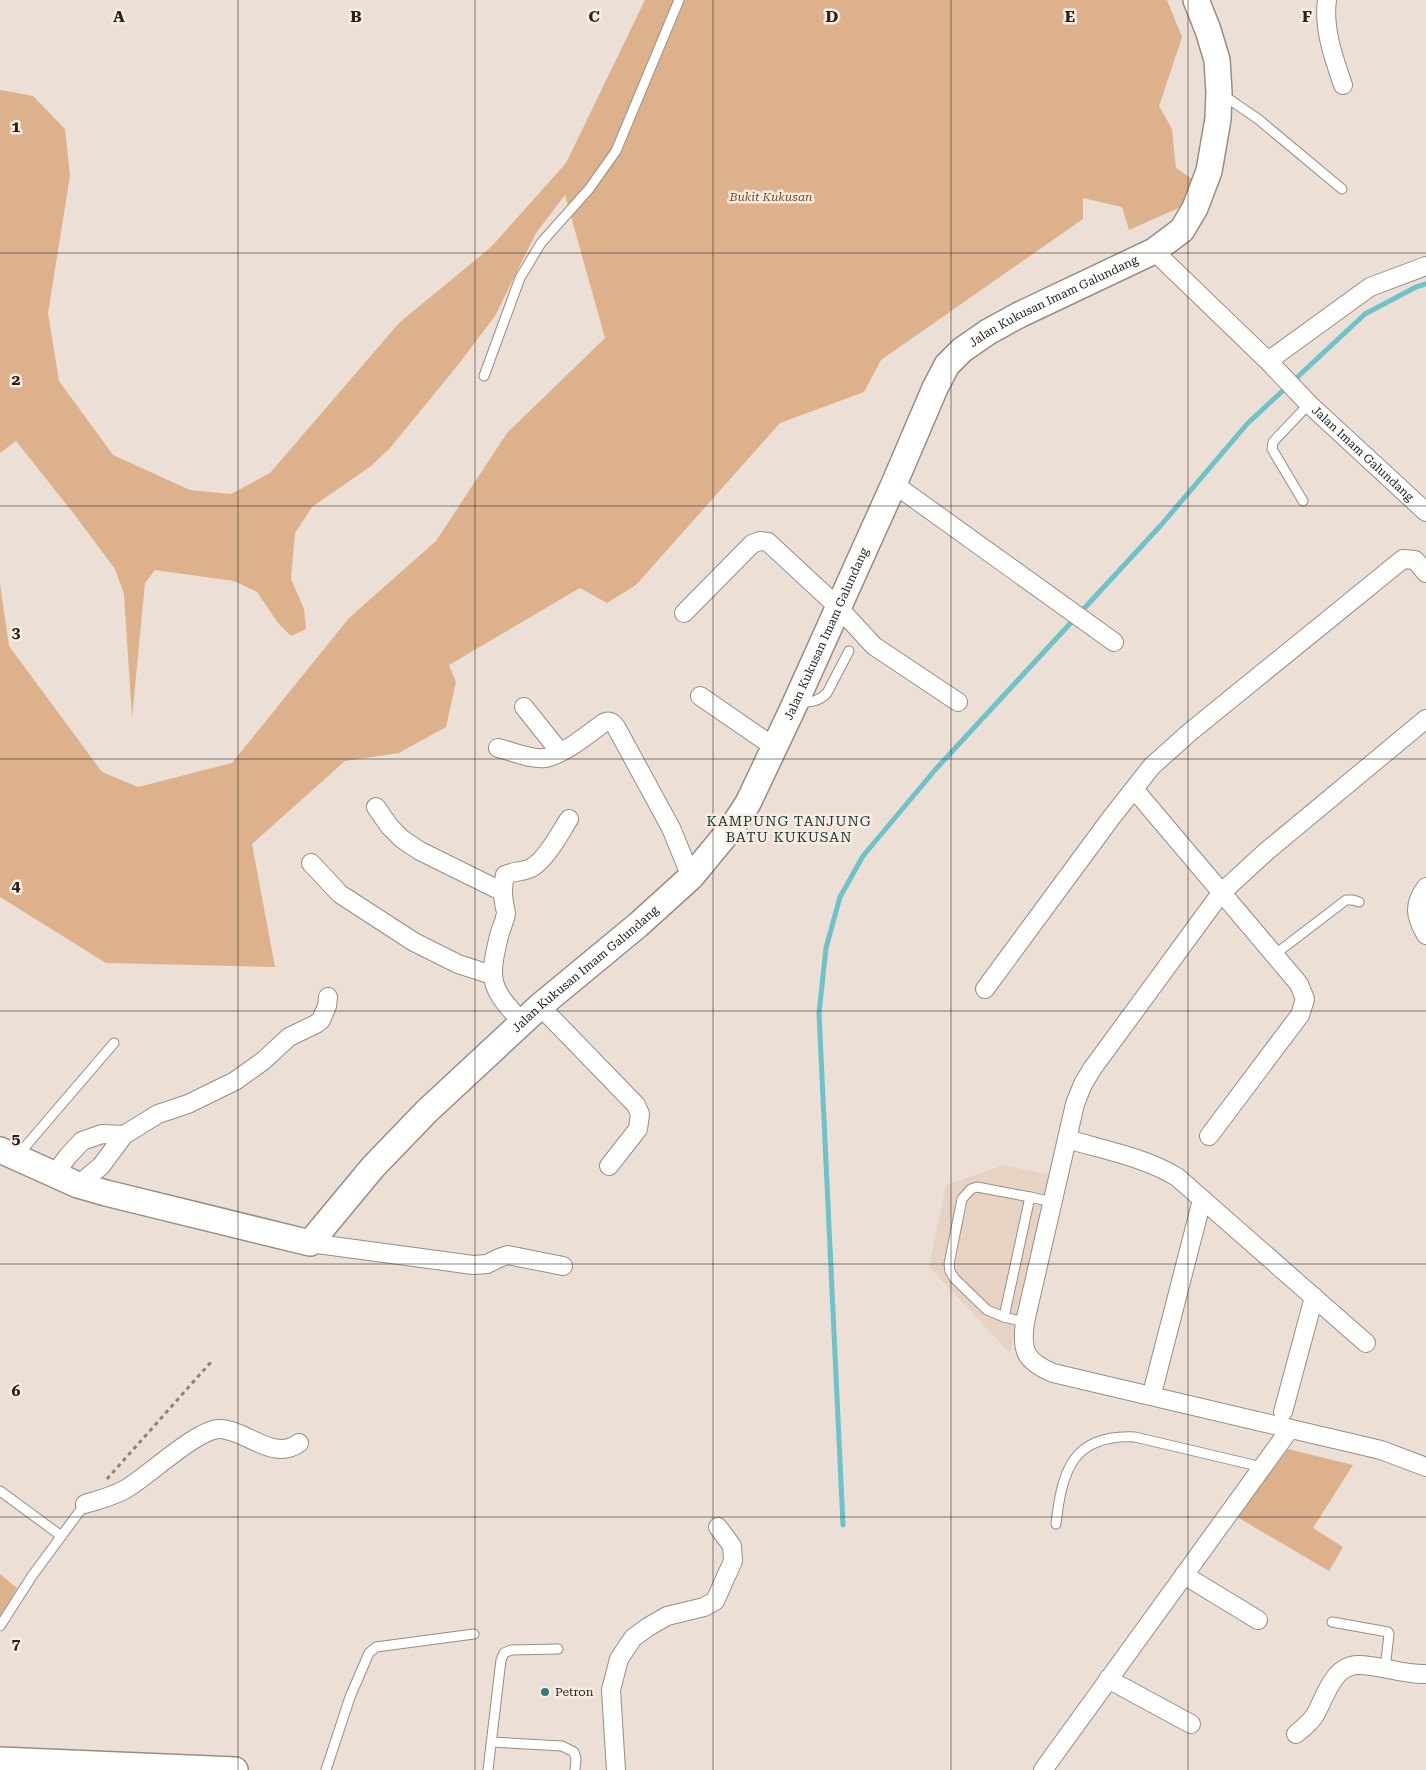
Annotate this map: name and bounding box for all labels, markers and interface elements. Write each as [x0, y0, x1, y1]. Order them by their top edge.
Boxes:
text: A [113, 7, 125, 26]
text: B [350, 7, 362, 26]
text: C [588, 7, 600, 26]
text: D [826, 7, 839, 26]
text: E [1065, 7, 1075, 26]
text: F [1302, 7, 1312, 26]
text: 1 [12, 117, 21, 136]
park label: Bukit Kukusan [728, 190, 813, 204]
street label: Jalan Kukusan Imam Galundang [966, 253, 1140, 350]
text: 2 [12, 370, 21, 389]
street label: Jalan Imam Galundang [1309, 403, 1417, 504]
street label: Jalan Kukusan Imam Galundang [781, 545, 871, 722]
text: 3 [12, 623, 21, 642]
district label: KAMPUNG TANJUNG BATU KUKUSAN [706, 813, 872, 845]
text: 4 [12, 876, 21, 895]
street label: Jalan Kukusan Imam Galundang [509, 903, 662, 1035]
text: 5 [12, 1129, 21, 1148]
text: 6 [12, 1381, 21, 1400]
text: 7 [12, 1634, 21, 1653]
place label: Petron [555, 1685, 594, 1699]
marker: Petron [539, 1686, 551, 1698]

